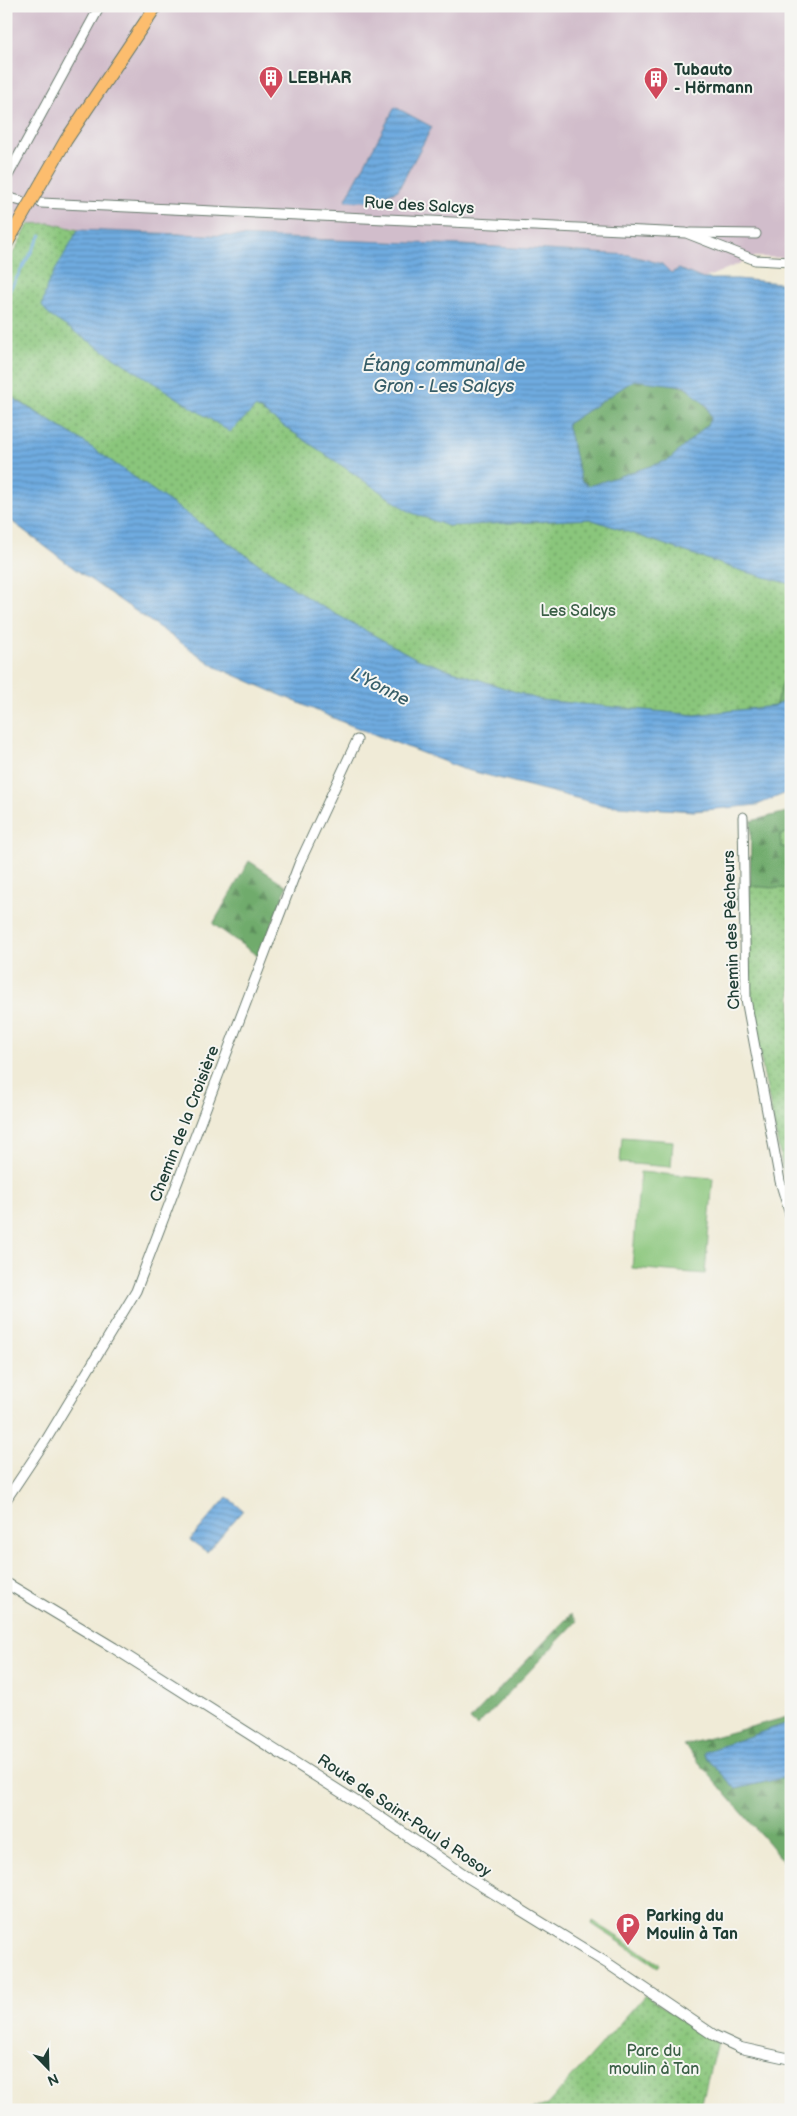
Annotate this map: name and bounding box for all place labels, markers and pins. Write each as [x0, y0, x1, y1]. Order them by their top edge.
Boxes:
place label: Tubauto - Hörmann [674, 61, 753, 98]
building icon: LEBHAR [258, 65, 284, 99]
building icon: Tubauto - Hörmann [643, 66, 669, 100]
place label: LEBHAR [288, 69, 352, 88]
place label: Parking du Moulin à Tan [646, 1907, 738, 1944]
parking icon: Parking du Moulin à Tan [615, 1912, 641, 1946]

